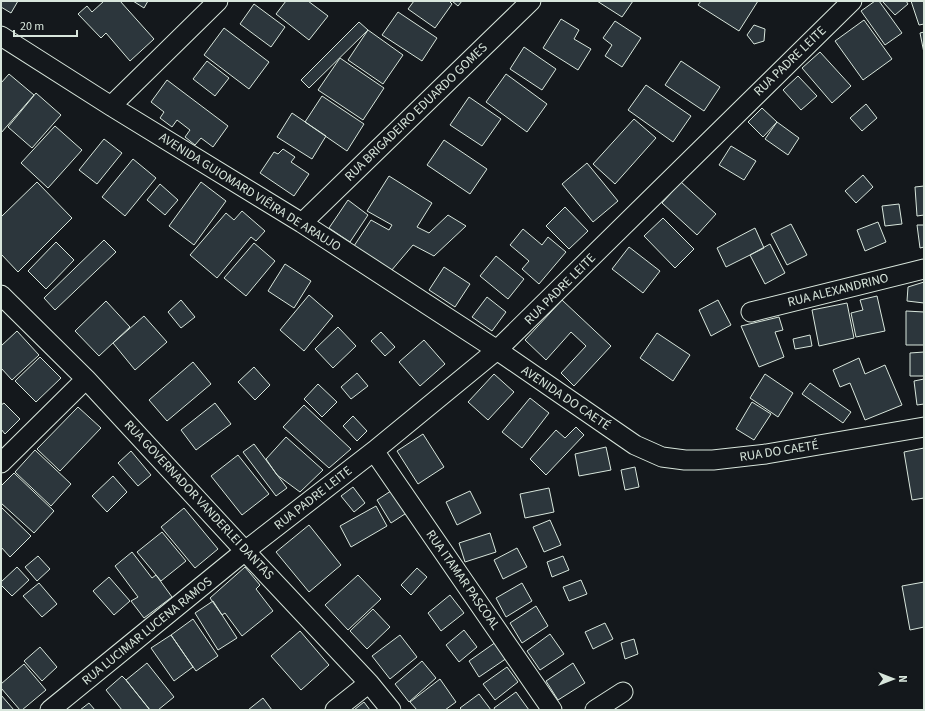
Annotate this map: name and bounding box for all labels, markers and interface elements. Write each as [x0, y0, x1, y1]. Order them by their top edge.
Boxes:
scale bar [14, 12, 77, 38]
text: 20 m [20, 18, 44, 35]
street label: RUA PADRE LEITE [750, 22, 830, 100]
street label: RUA BRIGADEIRO EDUARDO GOMES [341, 39, 491, 185]
street label: AVENIDA GUIOMARD VIÊIRA DE ARAUJO [156, 128, 344, 256]
street label: RUA PADRE LEITE [520, 249, 600, 329]
street label: RUA ALEXANDRINO [786, 269, 890, 311]
street label: AVENIDA DO CAETÉ [518, 361, 614, 435]
street label: RUA GOVERNADOR VANDERLEI DANTAS [120, 416, 278, 584]
street label: RUA DO CAETÉ [738, 436, 820, 466]
street label: RUA PADRE LEITE [270, 462, 356, 534]
street label: RUA ITAMAR PASCOAL [422, 526, 504, 634]
street label: RUA LUCIMAR LUCENA RAMOS [78, 573, 216, 689]
north arrow [873, 659, 913, 699]
text: N [895, 675, 910, 683]

